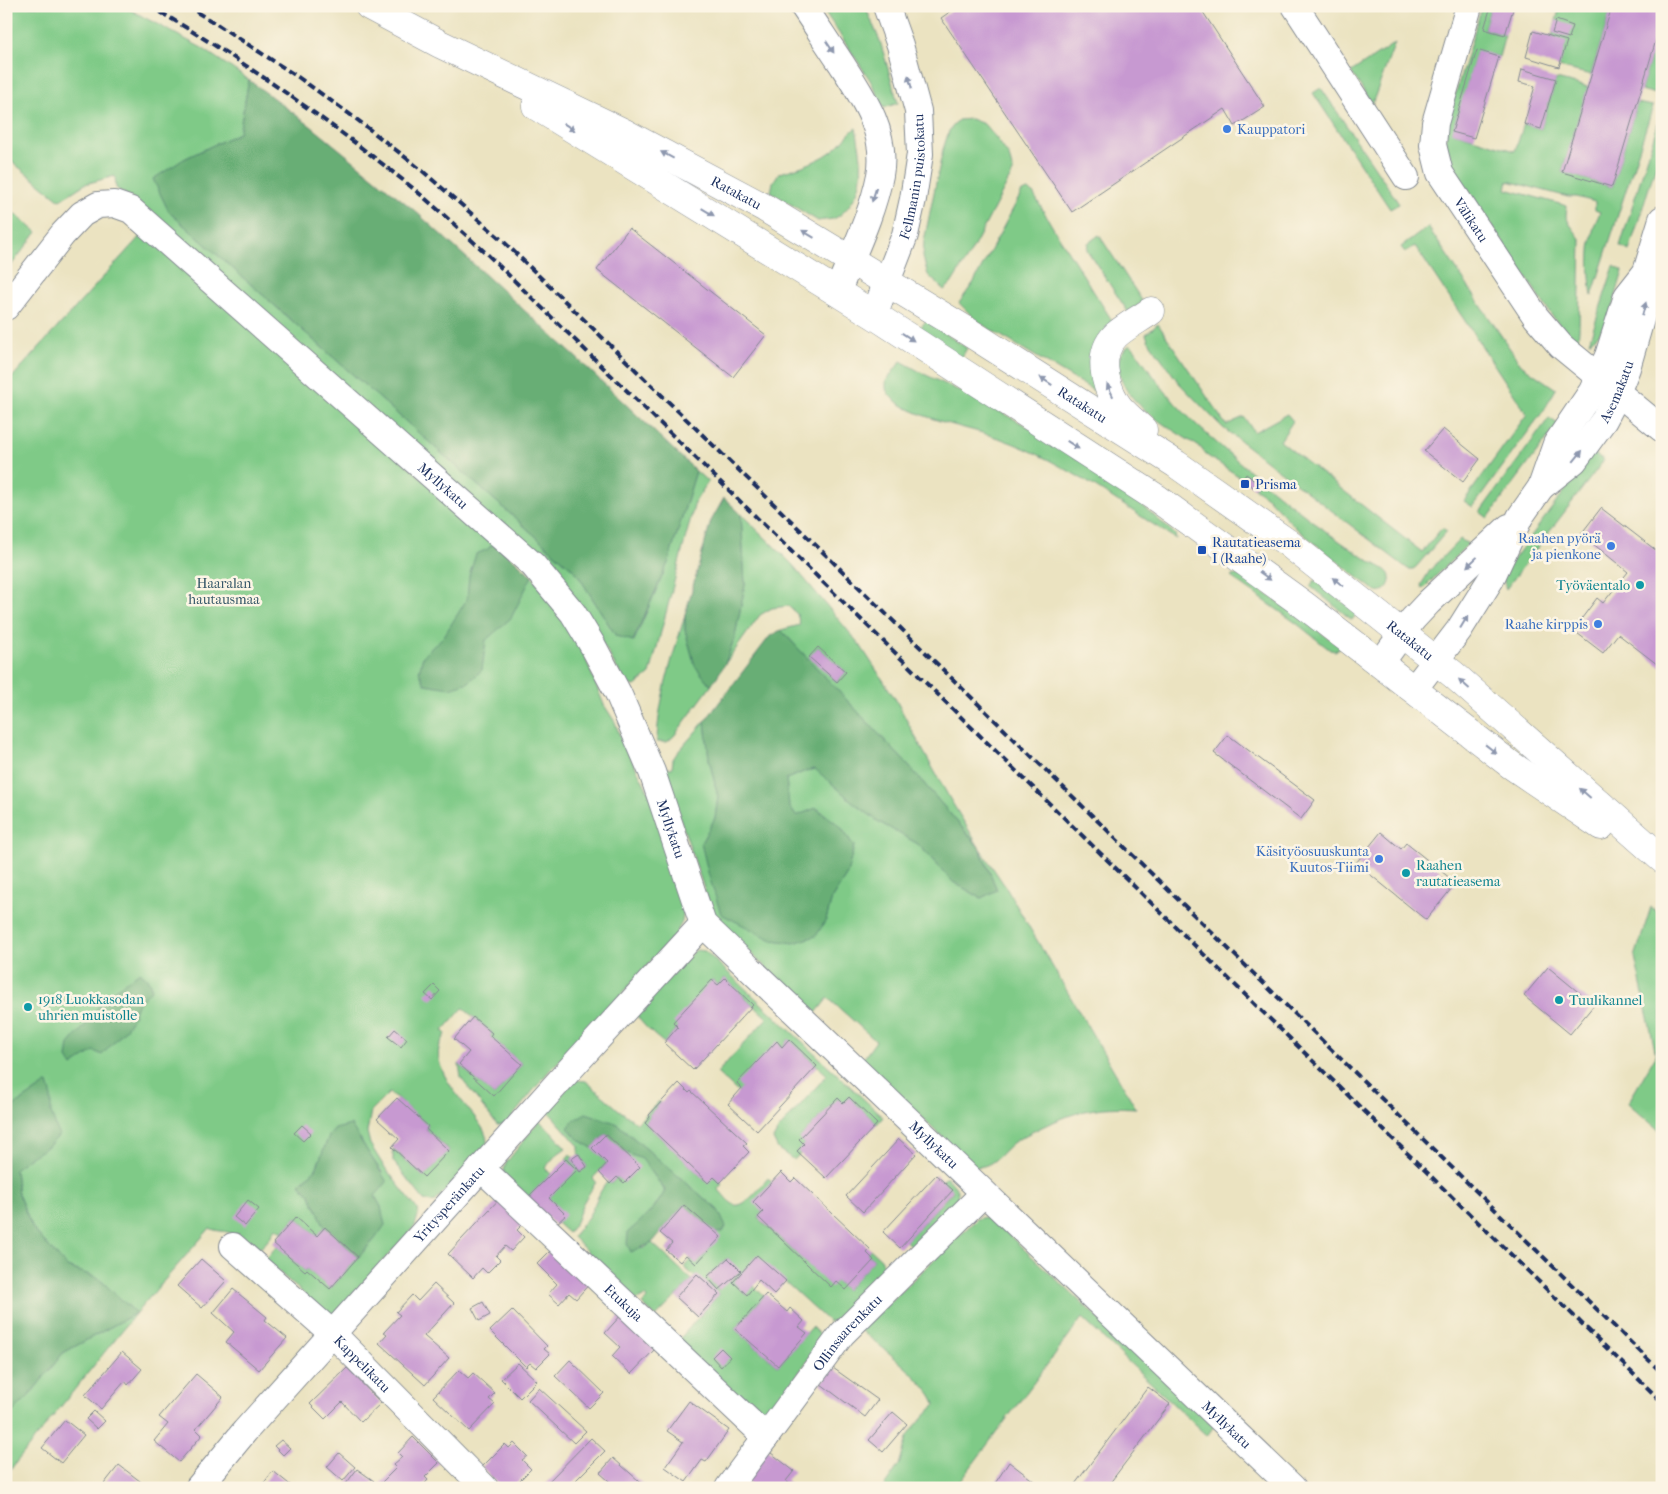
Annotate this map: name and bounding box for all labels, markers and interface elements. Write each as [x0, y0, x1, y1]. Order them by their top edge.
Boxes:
one-way arrow [825, 40, 835, 54]
one-way arrow [905, 74, 913, 89]
street label: Fellmanin puistokatu [896, 113, 929, 242]
place label: Kauppatori [1237, 121, 1305, 138]
one-way arrow [563, 123, 576, 132]
marker: Kauppatori [1221, 123, 1233, 135]
one-way arrow [659, 151, 674, 159]
street label: Ratakatu [708, 173, 764, 214]
one-way arrow [870, 188, 878, 203]
street label: Välikatu [1449, 194, 1492, 246]
one-way arrow [701, 208, 715, 217]
one-way arrow [802, 230, 815, 239]
one-way arrow [1641, 302, 1649, 317]
one-way arrow [901, 332, 914, 342]
street label: Asemakatu [1596, 359, 1638, 427]
one-way arrow [1039, 376, 1052, 386]
street label: Ratakatu [1054, 383, 1110, 427]
one-way arrow [1106, 383, 1114, 397]
one-way arrow [1067, 440, 1080, 449]
one-way arrow [1572, 450, 1583, 463]
street label: Myllykatu [414, 459, 471, 513]
place label: Prisma [1255, 476, 1297, 493]
marker: Prisma [1239, 478, 1251, 490]
place label: Raahen pyörä ja pienkone [1518, 530, 1602, 563]
place label: Rautatieasema I (Raahe) [1212, 534, 1301, 567]
marker: Raahen pyörä ja pienkone [1605, 540, 1617, 552]
marker: Rautatieasema I (Raahe) [1196, 544, 1208, 556]
one-way arrow [1466, 556, 1478, 568]
one-way arrow [1258, 571, 1272, 581]
park label: Haaralan hautausmaa [188, 575, 260, 608]
one-way arrow [1331, 577, 1344, 588]
place label: Työväentalo [1556, 577, 1630, 594]
marker: Työväentalo [1634, 579, 1646, 591]
one-way arrow [1460, 616, 1469, 629]
place label: Raahe kirppis [1505, 616, 1588, 633]
street label: Ratakatu [1383, 617, 1437, 664]
marker: Raahe kirppis [1592, 618, 1604, 630]
one-way arrow [1458, 679, 1471, 690]
one-way arrow [1484, 744, 1497, 755]
one-way arrow [1579, 787, 1592, 798]
street label: Myllykatu [653, 797, 688, 861]
place label: Käsityöosuuskunta Kuutos-Tiimi [1256, 843, 1370, 876]
marker: Käsityöosuuskunta Kuutos-Tiimi [1373, 853, 1385, 865]
place label: Raahen rautatieasema [1416, 857, 1501, 890]
marker: Raahen rautatieasema [1400, 867, 1412, 879]
place label: 1918 Luokkasodan uhrien muistolle [37, 991, 144, 1024]
place label: Tuulikannel [1569, 992, 1643, 1009]
marker: Tuulikannel [1553, 994, 1565, 1006]
marker: 1918 Luokkasodan uhrien muistolle [22, 1001, 34, 1013]
street label: Myllykatu [906, 1118, 962, 1172]
street label: Yritysperänkatu [410, 1162, 488, 1247]
street label: Etukuja [600, 1281, 646, 1325]
street label: Ollinsaarenkatu [809, 1291, 886, 1375]
street label: Kappelikatu [330, 1332, 394, 1396]
street label: Myllykatu [1198, 1398, 1254, 1452]

